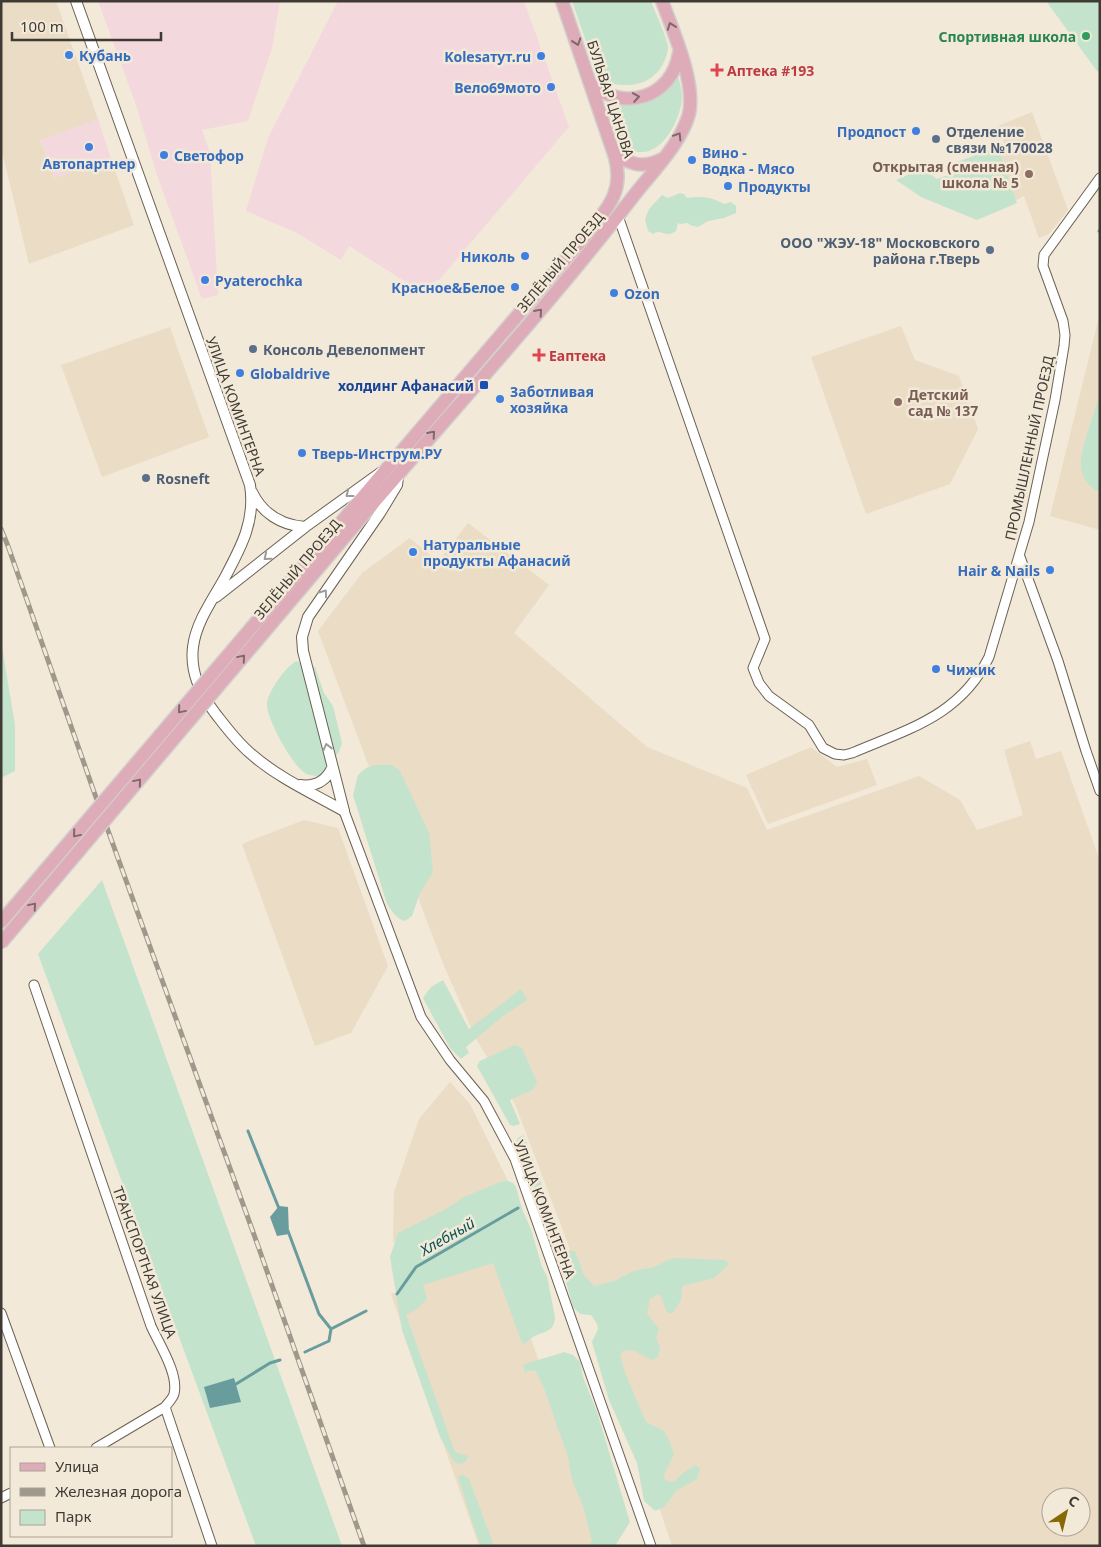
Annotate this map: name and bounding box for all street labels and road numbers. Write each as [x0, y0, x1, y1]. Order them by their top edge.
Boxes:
street label: БУЛЬВАР ЦАНОВА [583, 38, 639, 160]
street label: ЗЕЛЁНЫЙ ПРОЕЗД [512, 207, 608, 316]
street label: УЛИЦА КОМИНТЕРНА [202, 334, 270, 478]
street label: ПРОМЫШЛЕННЫЙ ПРОЕЗД [1000, 353, 1058, 542]
street label: ЗЕЛЁНЫЙ ПРОЕЗД [249, 514, 345, 623]
street label: УЛИЦА КОМИНТЕРНА [510, 1137, 580, 1281]
street label: ТРАНСПОРТНАЯ УЛИЦА [109, 1184, 181, 1340]

